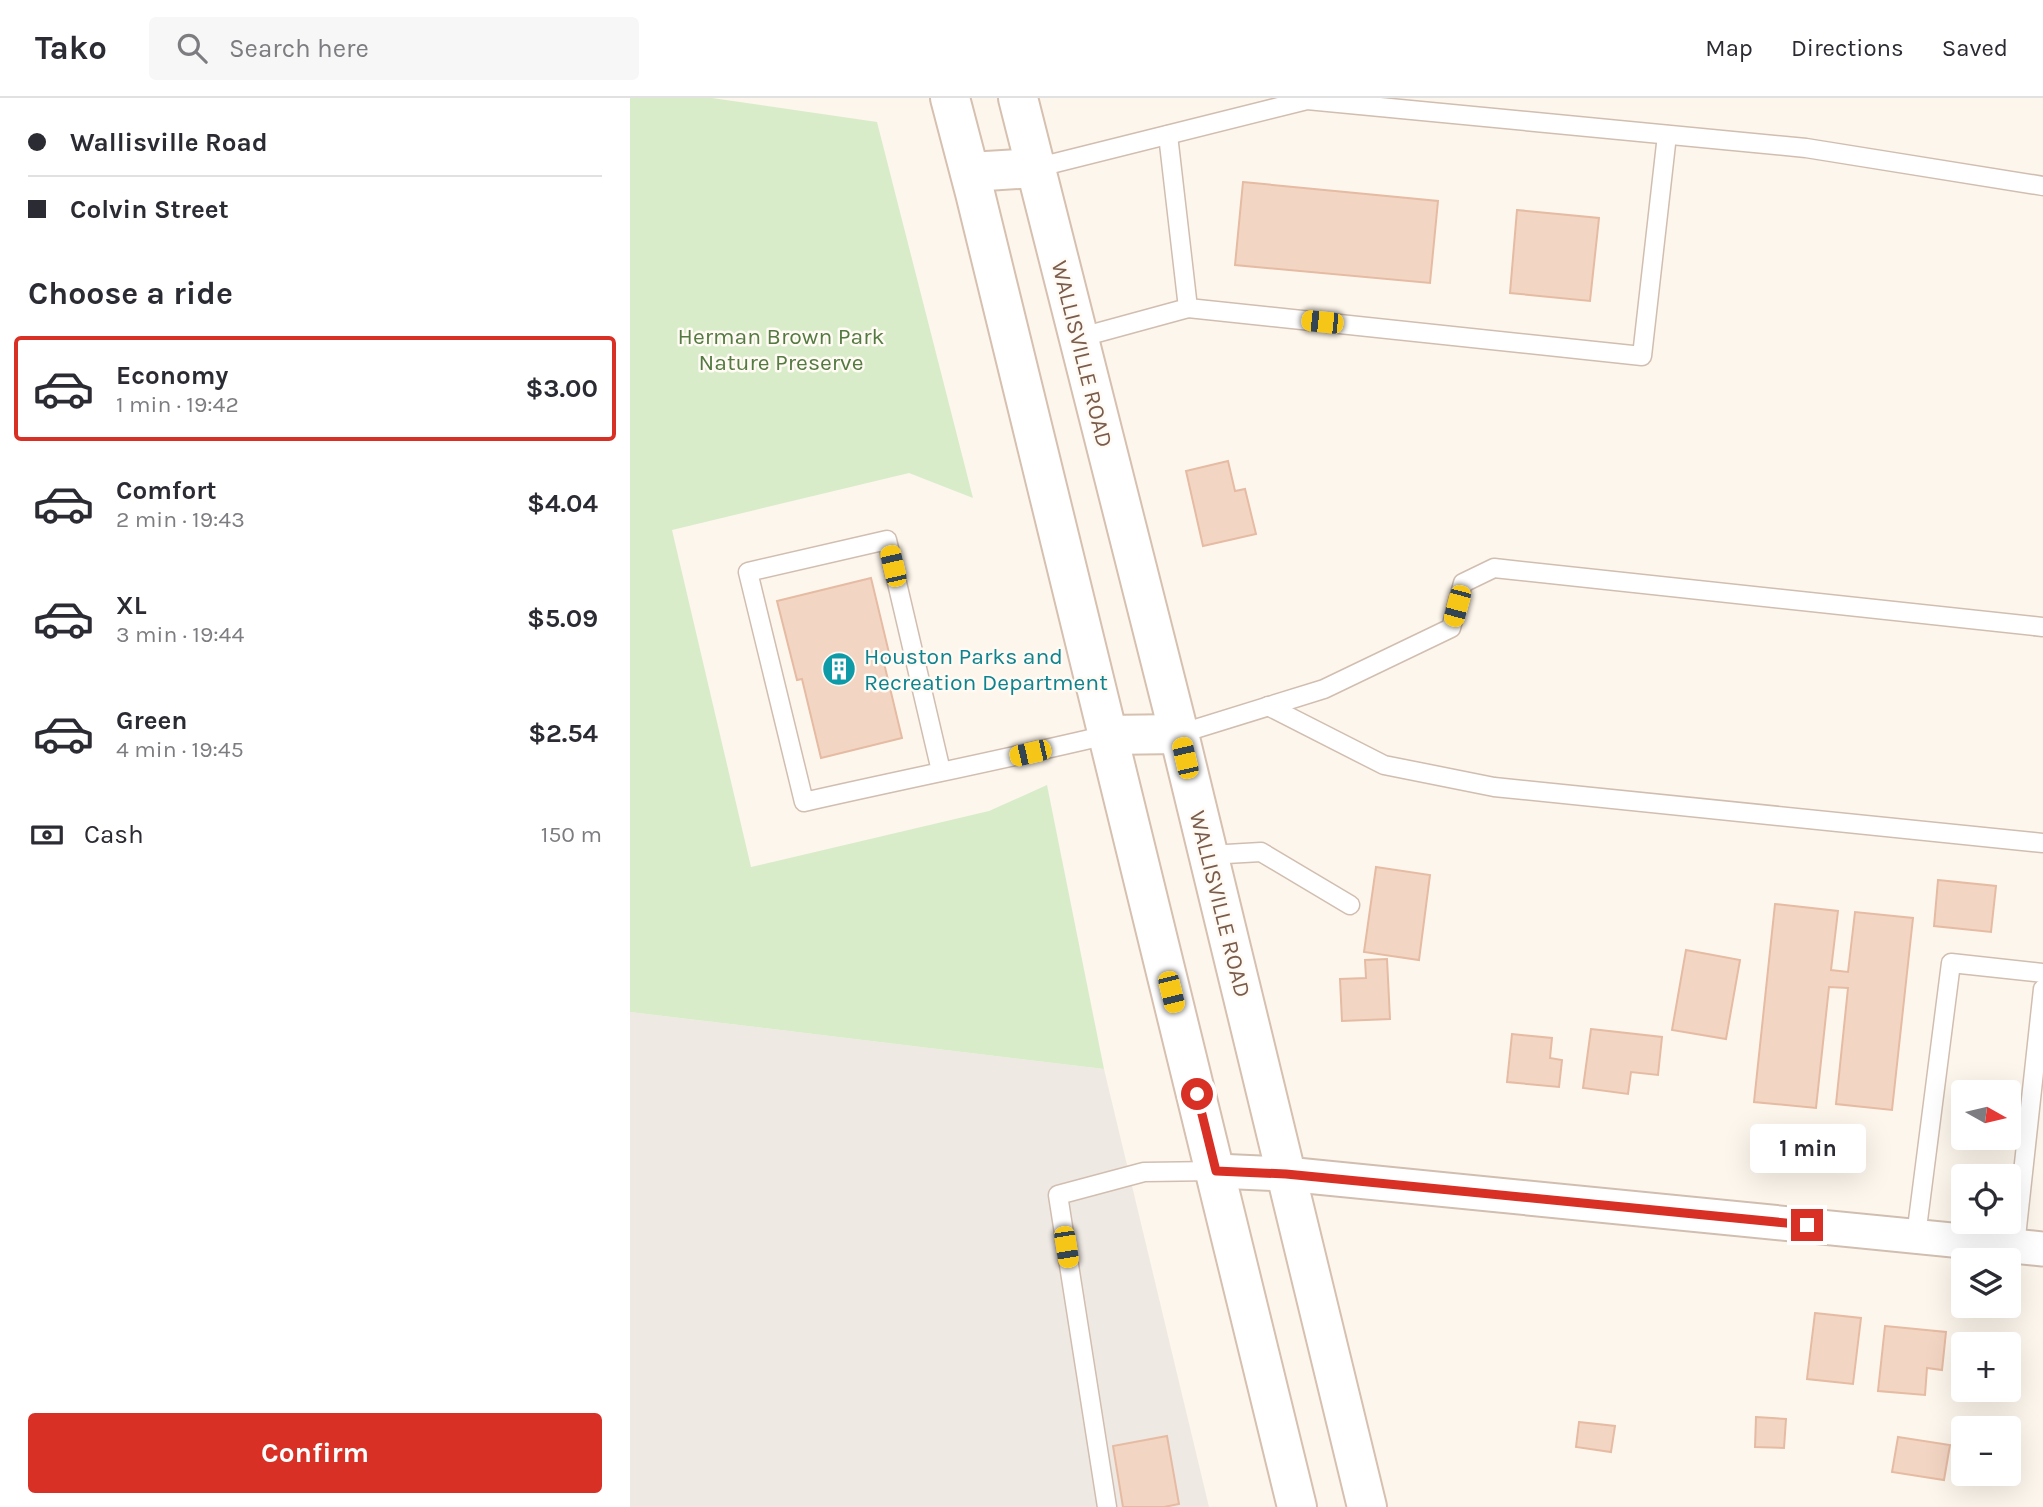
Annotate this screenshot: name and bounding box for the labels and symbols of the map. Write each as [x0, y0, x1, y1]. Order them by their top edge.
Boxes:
street label: WALLISVILLE ROAD [1046, 258, 1118, 450]
car [1301, 309, 1344, 335]
park label: Herman Brown Park Nature Preserve [678, 323, 884, 376]
car [879, 543, 908, 589]
car [1442, 583, 1473, 629]
place label: Houston Parks and Recreation Department [864, 643, 1108, 696]
building icon: Houston Parks and Recreation Department [820, 650, 858, 688]
car [1171, 735, 1200, 781]
car [1008, 738, 1053, 768]
street label: WALLISVILLE ROAD [1184, 808, 1256, 1000]
car [1156, 969, 1187, 1015]
route start [1181, 1078, 1213, 1110]
north arrow [1951, 1080, 2021, 1150]
callout: 1 min [1749, 1124, 1865, 1172]
route end [1791, 1209, 1823, 1241]
car [1053, 1225, 1080, 1269]

